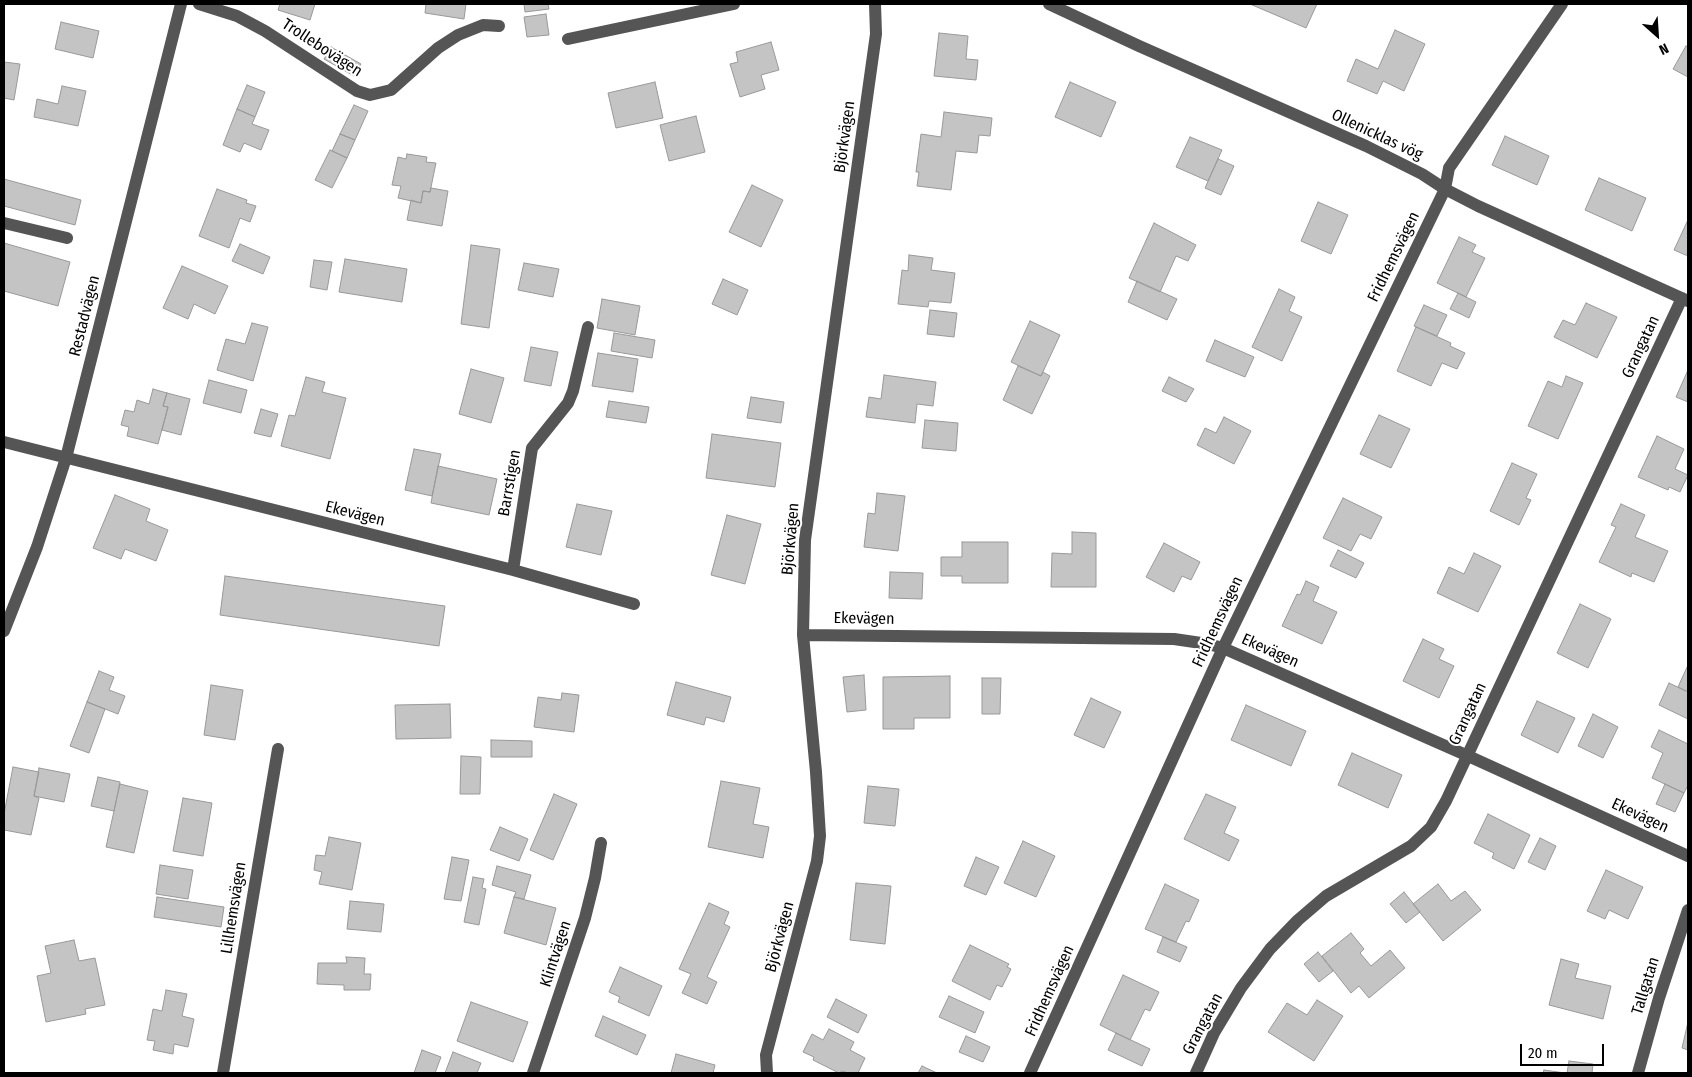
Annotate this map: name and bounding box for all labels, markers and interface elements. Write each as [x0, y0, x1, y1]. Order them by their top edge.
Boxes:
north arrow [1632, 10, 1682, 60]
street label: Trollebovägen [278, 15, 366, 81]
text: N [1656, 39, 1671, 58]
street label: Björkvägen [830, 100, 860, 174]
street label: Ollenicklas vög [1328, 105, 1426, 165]
street label: Fridhemsvägen [1364, 209, 1424, 305]
street label: Restadvägen [66, 273, 104, 359]
street label: Grangatan [1618, 313, 1664, 381]
street label: Barrstigen [495, 448, 525, 518]
street label: Ekevägen [323, 497, 387, 531]
street label: Björkvägen [778, 502, 804, 576]
street label: Fridhemsvägen [1189, 574, 1247, 670]
street label: Ekevägen [833, 609, 895, 629]
street label: Ekevägen [1238, 630, 1302, 672]
street label: Grangatan [1445, 680, 1491, 748]
street label: Ekevägen [1608, 794, 1672, 838]
street label: Lillhemsvägen [217, 861, 251, 955]
street label: Björkvägen [761, 900, 799, 974]
street label: Klintvägen [536, 918, 576, 990]
street label: Fridhemsvägen [1021, 942, 1079, 1040]
street label: Tallgatan [1628, 955, 1664, 1017]
street label: Grangatan [1179, 990, 1227, 1058]
scale bar [1522, 1034, 1606, 1066]
text: 20 m [1528, 1044, 1558, 1062]

